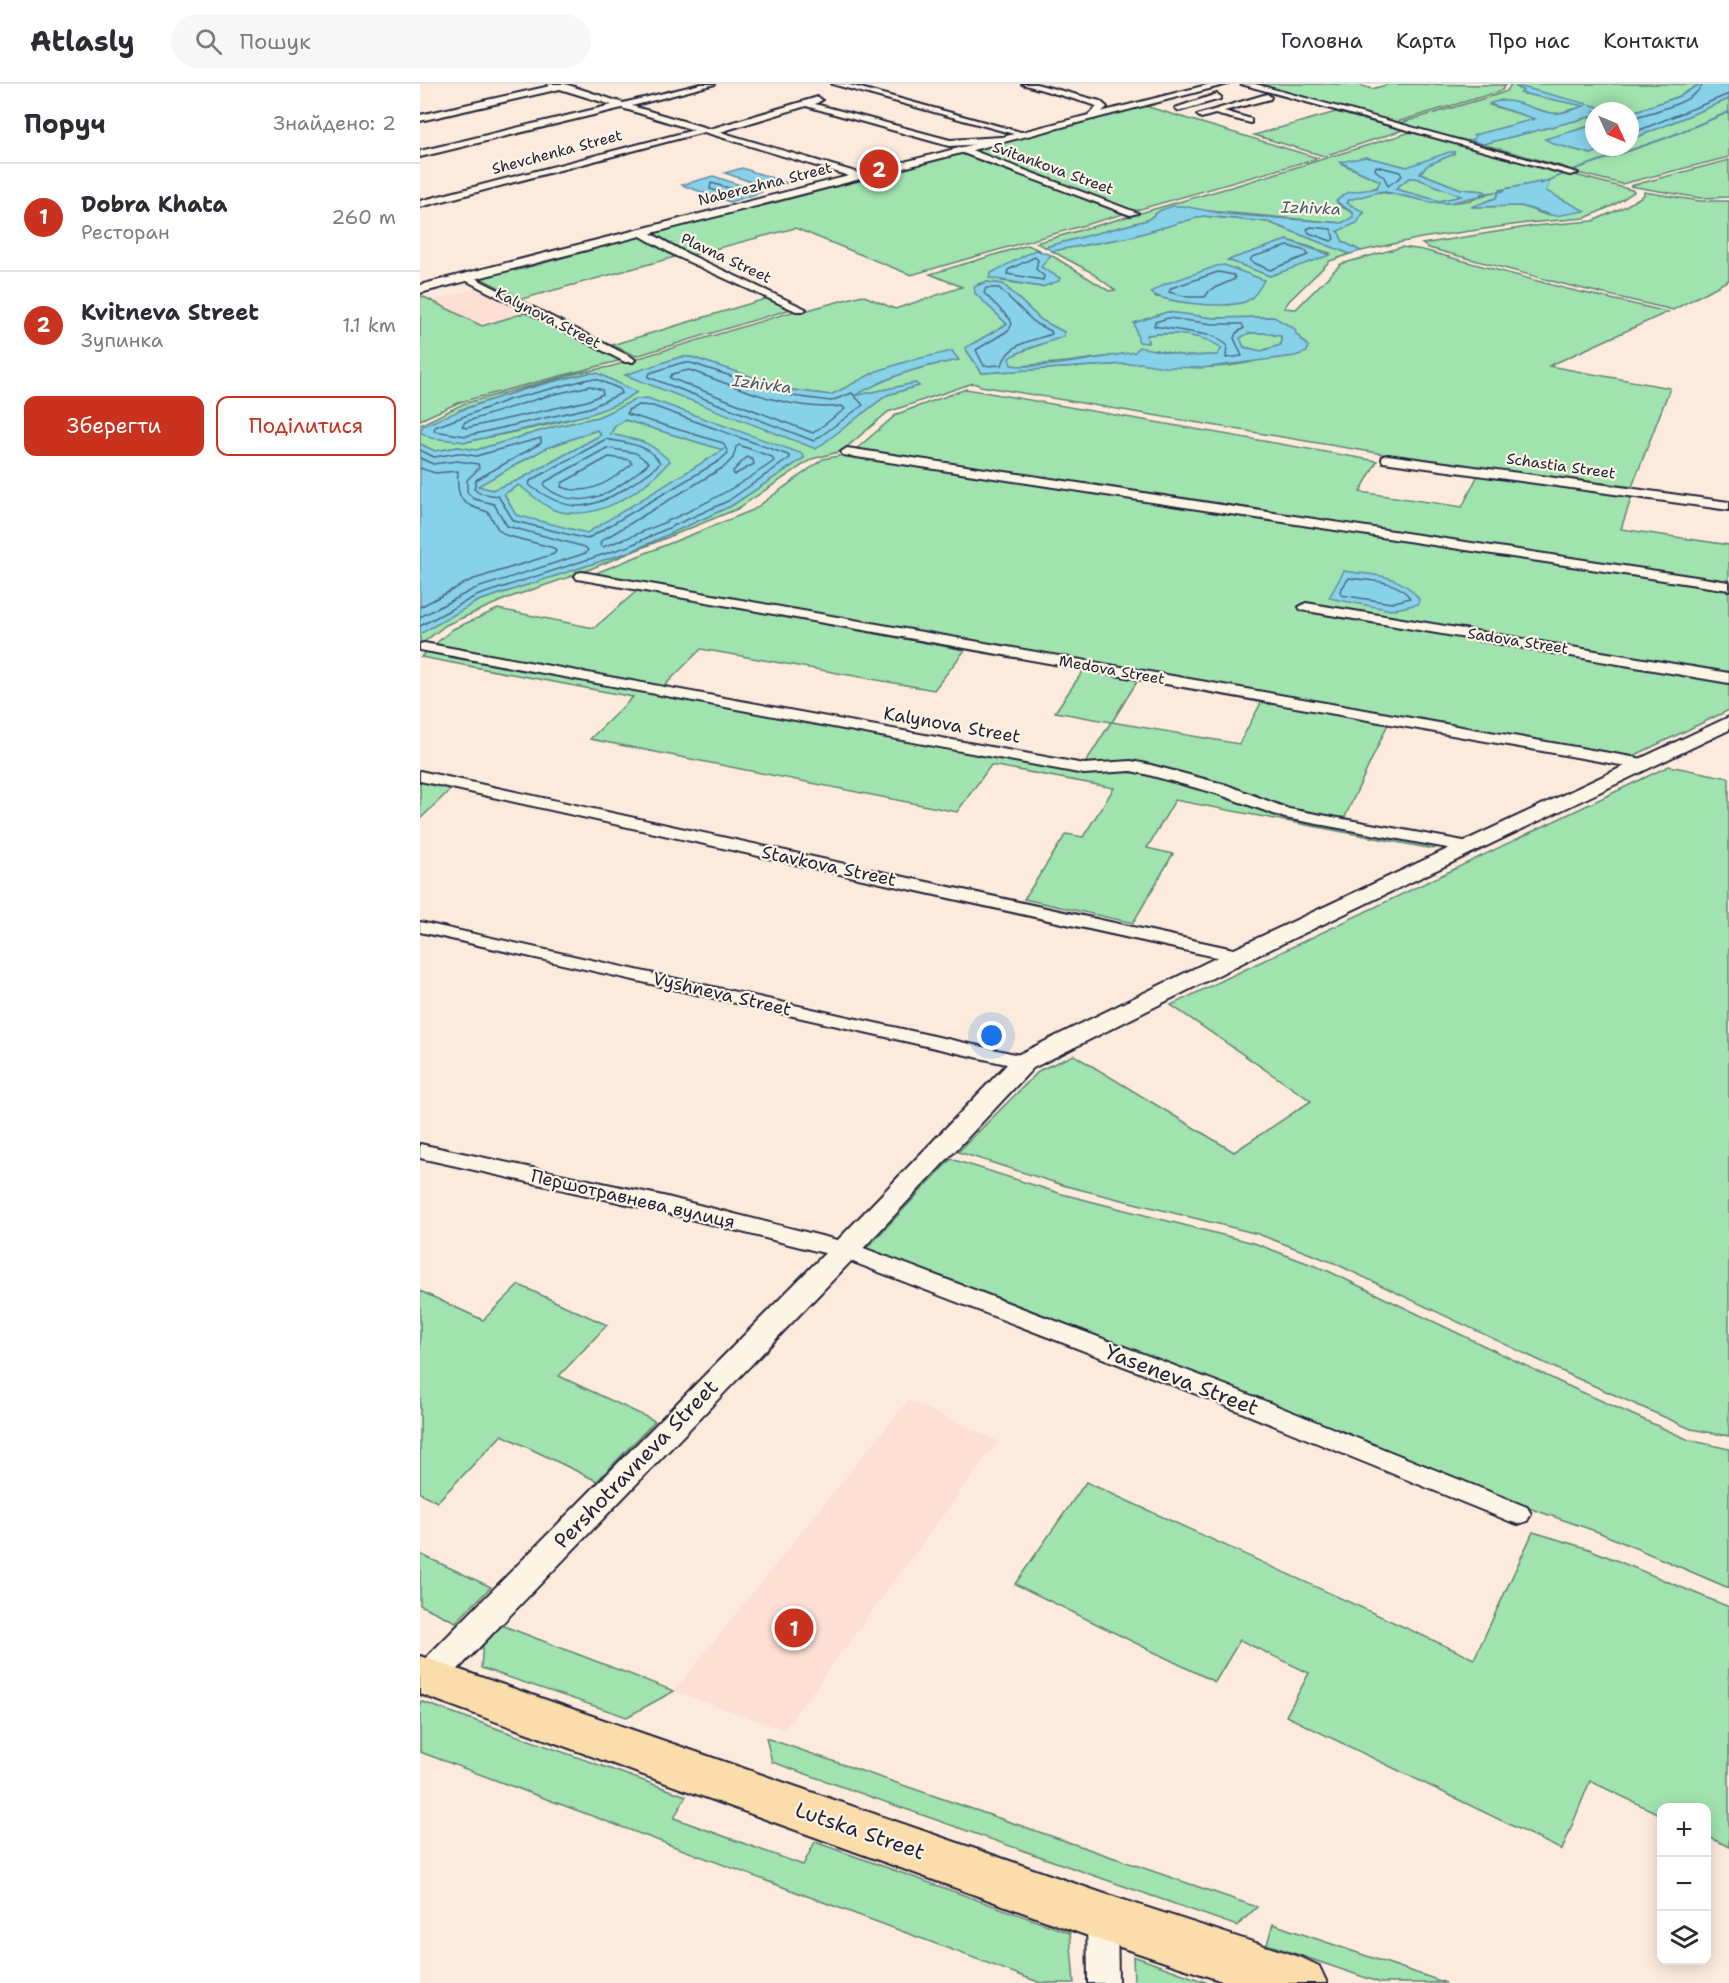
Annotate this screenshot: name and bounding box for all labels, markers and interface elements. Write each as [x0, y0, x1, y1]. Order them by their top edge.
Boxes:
search box [171, 14, 591, 68]
text: Atlasly [30, 22, 135, 60]
icon: search [192, 25, 225, 58]
text: Пошук [240, 27, 311, 56]
text: Головна [1281, 27, 1363, 55]
text: Карта [1396, 27, 1456, 55]
text: Про нас [1489, 27, 1570, 55]
text: Контакти [1603, 27, 1699, 55]
north arrow [1585, 102, 1639, 156]
text: Поруч [24, 106, 106, 141]
text: Знайдено: 2 [273, 110, 396, 136]
street label: Shevchenka Street [490, 125, 624, 179]
street label: Svitankova Street [990, 137, 1116, 199]
pin: 2 [860, 146, 898, 191]
street label: Naberezhna Street [696, 158, 834, 210]
text: Dobra Khata [81, 190, 228, 219]
water label: Izhivka [1280, 196, 1341, 220]
text: 1 [39, 204, 48, 230]
text: 260 m [331, 204, 396, 230]
text: Ресторан [81, 219, 170, 245]
street label: Plavna Street [678, 228, 774, 288]
street label: Kalynova Street [492, 283, 604, 353]
text: Kvitneva Street [81, 298, 259, 327]
text: 2 [37, 312, 51, 338]
text: 1.1 km [342, 312, 396, 338]
text: Зупинка [81, 327, 163, 353]
water label: Izhivka [730, 370, 793, 398]
button: Зберегти [24, 396, 204, 456]
button: Поділитися [216, 396, 396, 456]
street label: Schastia Street [1505, 448, 1617, 484]
street label: Sadova Street [1466, 623, 1570, 659]
street label: Medova Street [1057, 651, 1167, 689]
street label: Kalynova Street [882, 701, 1022, 749]
street label: Stavkova Street [759, 840, 899, 892]
street label: Vyshneva Street [650, 966, 794, 1022]
your location [977, 1021, 1006, 1050]
street label: Першотравнева вулиця [529, 1164, 737, 1234]
street label: Yaseneva Street [1101, 1338, 1263, 1422]
street label: Pershotravneva Street [548, 1373, 724, 1555]
pin: 1 [774, 1606, 814, 1650]
street label: Lutska Street [791, 1796, 929, 1866]
map controls [1657, 1803, 1711, 1965]
button: + [1657, 1803, 1711, 1857]
button: − [1657, 1857, 1711, 1911]
button: layers [1657, 1911, 1711, 1965]

